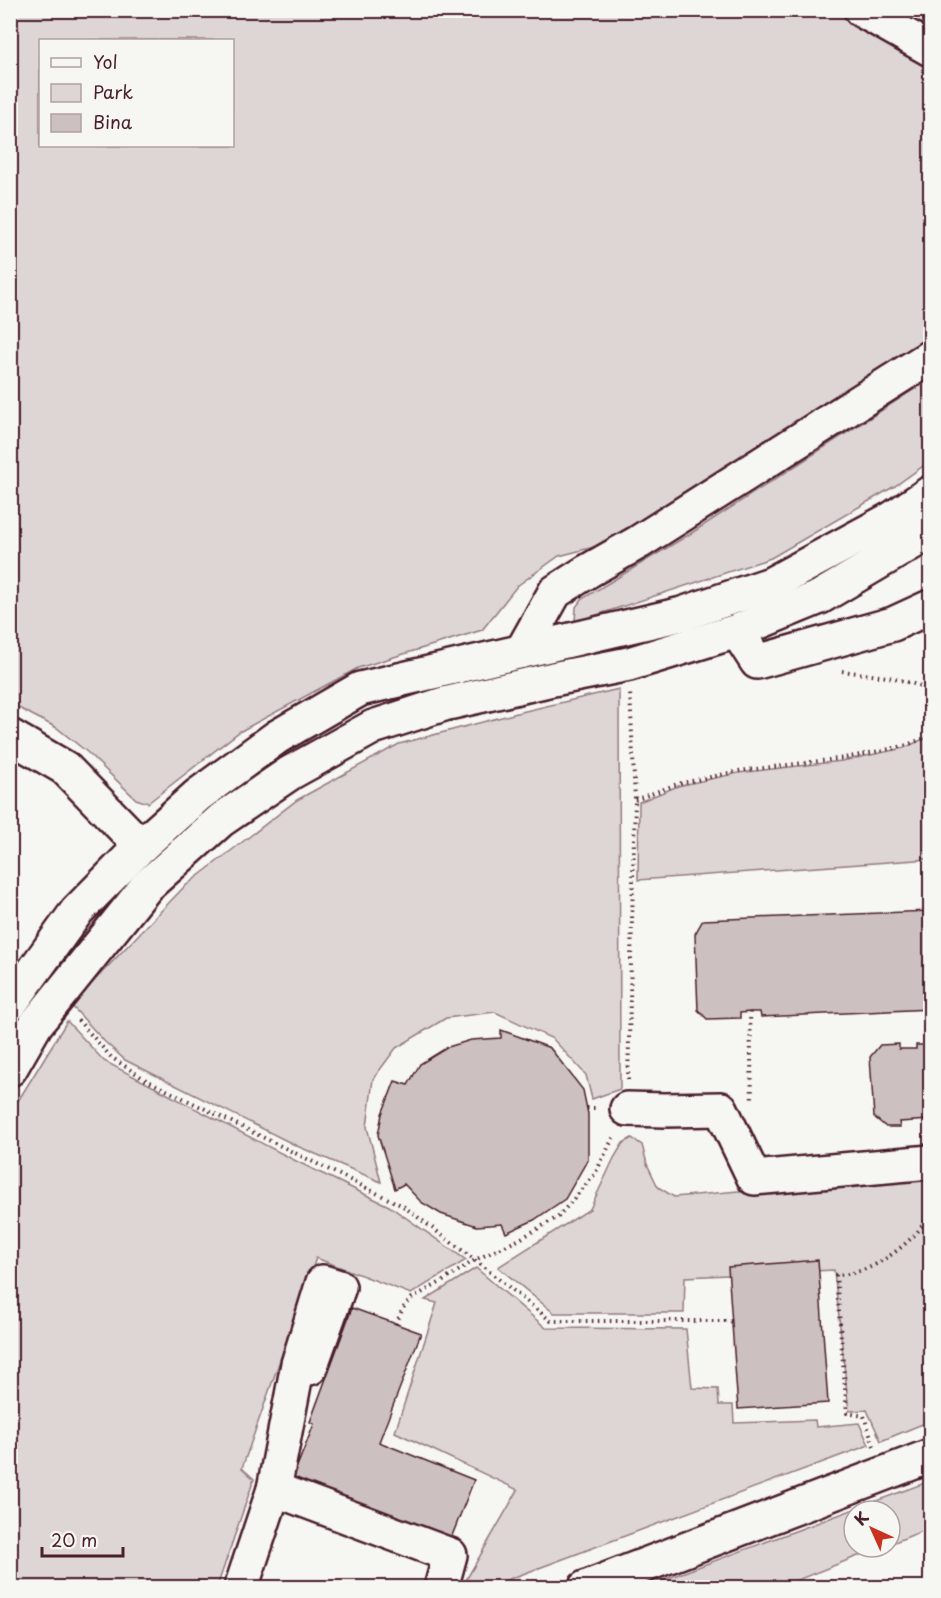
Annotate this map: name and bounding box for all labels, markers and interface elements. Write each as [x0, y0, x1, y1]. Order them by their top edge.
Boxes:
legend [39, 39, 234, 147]
text: Yol [93, 48, 118, 75]
text: Park [93, 78, 133, 105]
text: Bina [93, 108, 133, 135]
north arrow [842, 1499, 902, 1559]
text: K [848, 1505, 874, 1530]
scale bar [42, 1520, 123, 1558]
text: 20 m [51, 1526, 97, 1553]

